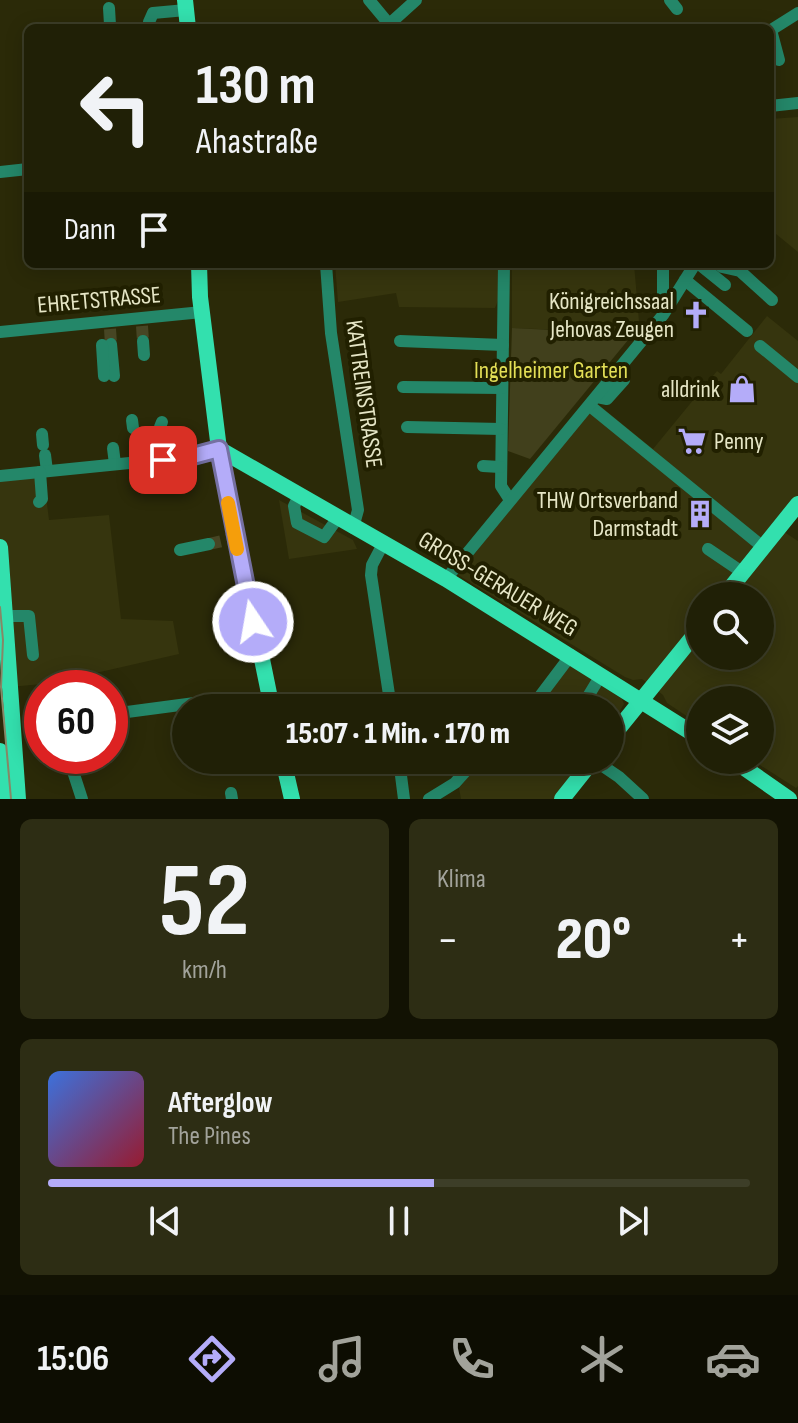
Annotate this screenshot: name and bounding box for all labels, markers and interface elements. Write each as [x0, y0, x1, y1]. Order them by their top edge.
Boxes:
text: 130 m [196, 53, 316, 120]
icon: left [64, 56, 168, 160]
text: Ahastraße [196, 121, 318, 164]
icon: arrive [132, 208, 176, 252]
text: Dann [64, 212, 116, 248]
street label: EHRETSTRASSE [36, 280, 162, 320]
place label: Königreichssaal Jehovas Zeugen [549, 287, 674, 344]
church icon: Königreichssaal Jehovas Zeugen [681, 300, 711, 330]
street label: KATTREINSTRASSE [339, 318, 389, 470]
park label: Ingelheimer Garten [474, 356, 628, 385]
shop icon: alldrink [727, 374, 757, 404]
place label: alldrink [661, 375, 720, 404]
pin [129, 426, 197, 494]
supermarket icon: Penny [677, 426, 707, 456]
place label: Penny [714, 427, 764, 456]
icon: arrive [141, 438, 185, 482]
place label: THW Ortsverband Darmstadt [537, 486, 678, 543]
building icon: THW Ortsverband Darmstadt [685, 499, 715, 529]
street label: GROSS-GERAUER WEG [413, 525, 583, 643]
position arrow [211, 580, 295, 664]
map controls [686, 582, 774, 774]
button: search [686, 582, 774, 670]
speed limit sign: 60 [24, 670, 128, 774]
button: layers [686, 686, 774, 774]
text: 15:07 · 1 Min. · 170 m [286, 716, 510, 752]
text: 52 [159, 840, 250, 965]
text: Klima [437, 864, 486, 895]
text: 20° [556, 904, 631, 976]
text: − [437, 914, 459, 967]
text: + [728, 914, 750, 967]
text: km/h [182, 955, 227, 986]
text: Afterglow [168, 1085, 273, 1121]
text: The Pines [168, 1121, 251, 1152]
icon: previous [143, 1199, 187, 1243]
icon: pause [377, 1199, 421, 1243]
icon: next [611, 1199, 655, 1243]
icon: directions [184, 1331, 240, 1387]
icon: music [314, 1331, 370, 1387]
icon: phone [444, 1331, 500, 1387]
icon: climate [574, 1331, 630, 1387]
icon: car [705, 1331, 761, 1387]
text: 15:06 [37, 1338, 109, 1381]

